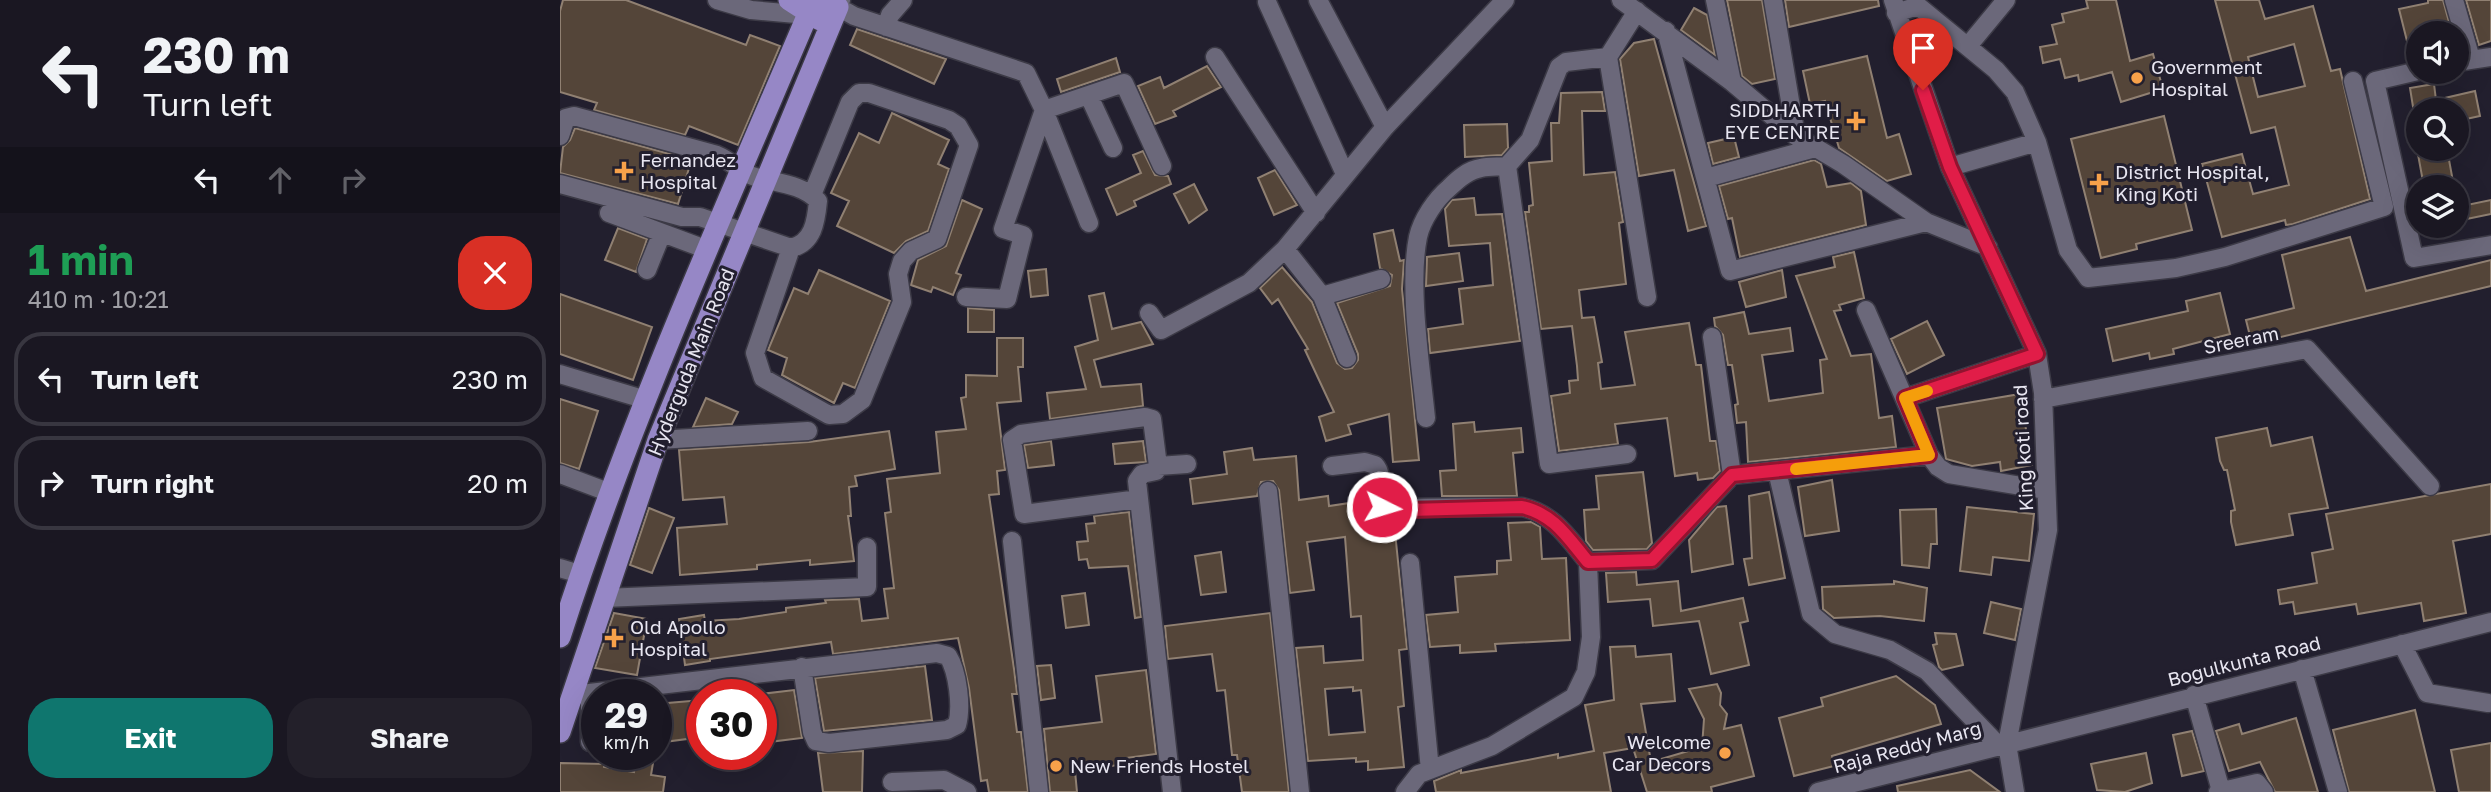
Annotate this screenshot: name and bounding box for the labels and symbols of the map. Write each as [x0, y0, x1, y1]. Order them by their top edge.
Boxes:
pin [1893, 18, 1953, 90]
place label: Government Hospital [2151, 55, 2263, 100]
marker: Government Hospital [2129, 70, 2145, 86]
place label: SIDDHARTH EYE CENTRE [1724, 98, 1840, 143]
marker: SIDDHARTH EYE CENTRE [1846, 111, 1866, 131]
place label: Fernandez Hospital [640, 148, 736, 193]
place label: District Hospital, King Koti [2115, 160, 2270, 205]
marker: Fernandez Hospital [614, 161, 634, 181]
marker: District Hospital, King Koti [2089, 173, 2109, 193]
street label: Hyderguda Main Road [642, 265, 739, 459]
street label: Sreeram [2201, 321, 2281, 358]
street label: King koti road [2008, 384, 2037, 512]
position arrow [1345, 470, 1419, 544]
place label: Old Apollo Hospital [630, 615, 726, 660]
marker: Old Apollo Hospital [604, 628, 624, 648]
street label: Bogulkunta Road [2165, 630, 2323, 691]
speed limit sign: 30 [686, 679, 777, 770]
street label: Raja Reddy Marg [1830, 716, 1984, 777]
place label: Welcome Car Decors [1612, 730, 1711, 775]
marker: Welcome Car Decors [1717, 745, 1733, 761]
place label: New Friends Hostel [1070, 754, 1249, 777]
marker: New Friends Hostel [1048, 758, 1064, 774]

